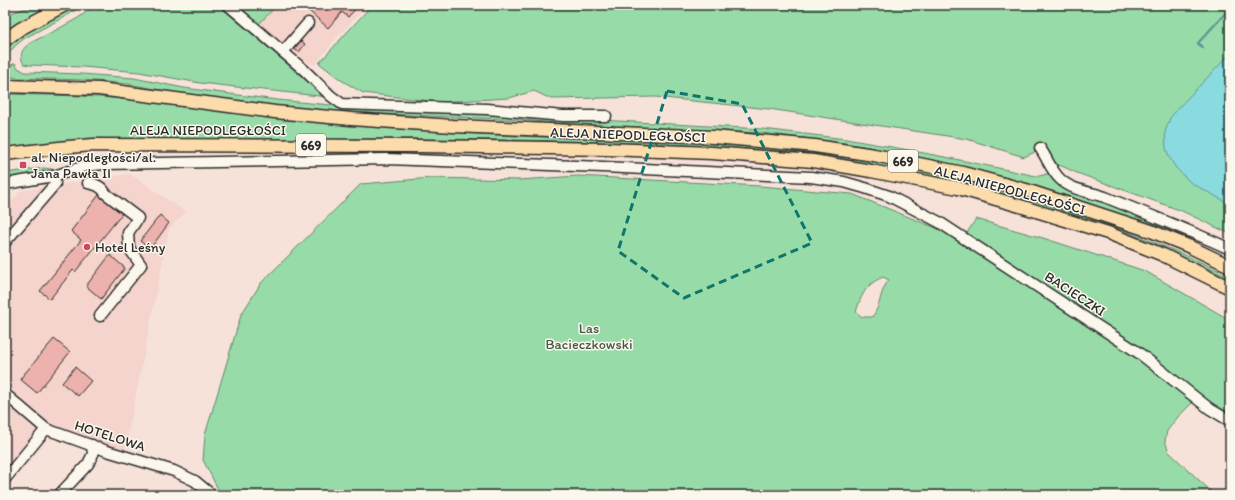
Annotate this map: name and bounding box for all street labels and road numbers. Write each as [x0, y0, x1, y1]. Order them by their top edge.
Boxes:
street label: ALEJA NIEPODLEGŁOŚCI [130, 122, 286, 139]
street label: ALEJA NIEPODLEGŁOŚCI [550, 124, 706, 146]
road number: 669 [296, 134, 326, 156]
road number: 669 [888, 150, 918, 172]
street label: ALEJA NIEPODLEGŁOŚCI [933, 162, 1087, 218]
street label: BACIECZKI [1041, 268, 1109, 320]
street label: HOTELOWA [72, 417, 148, 455]

